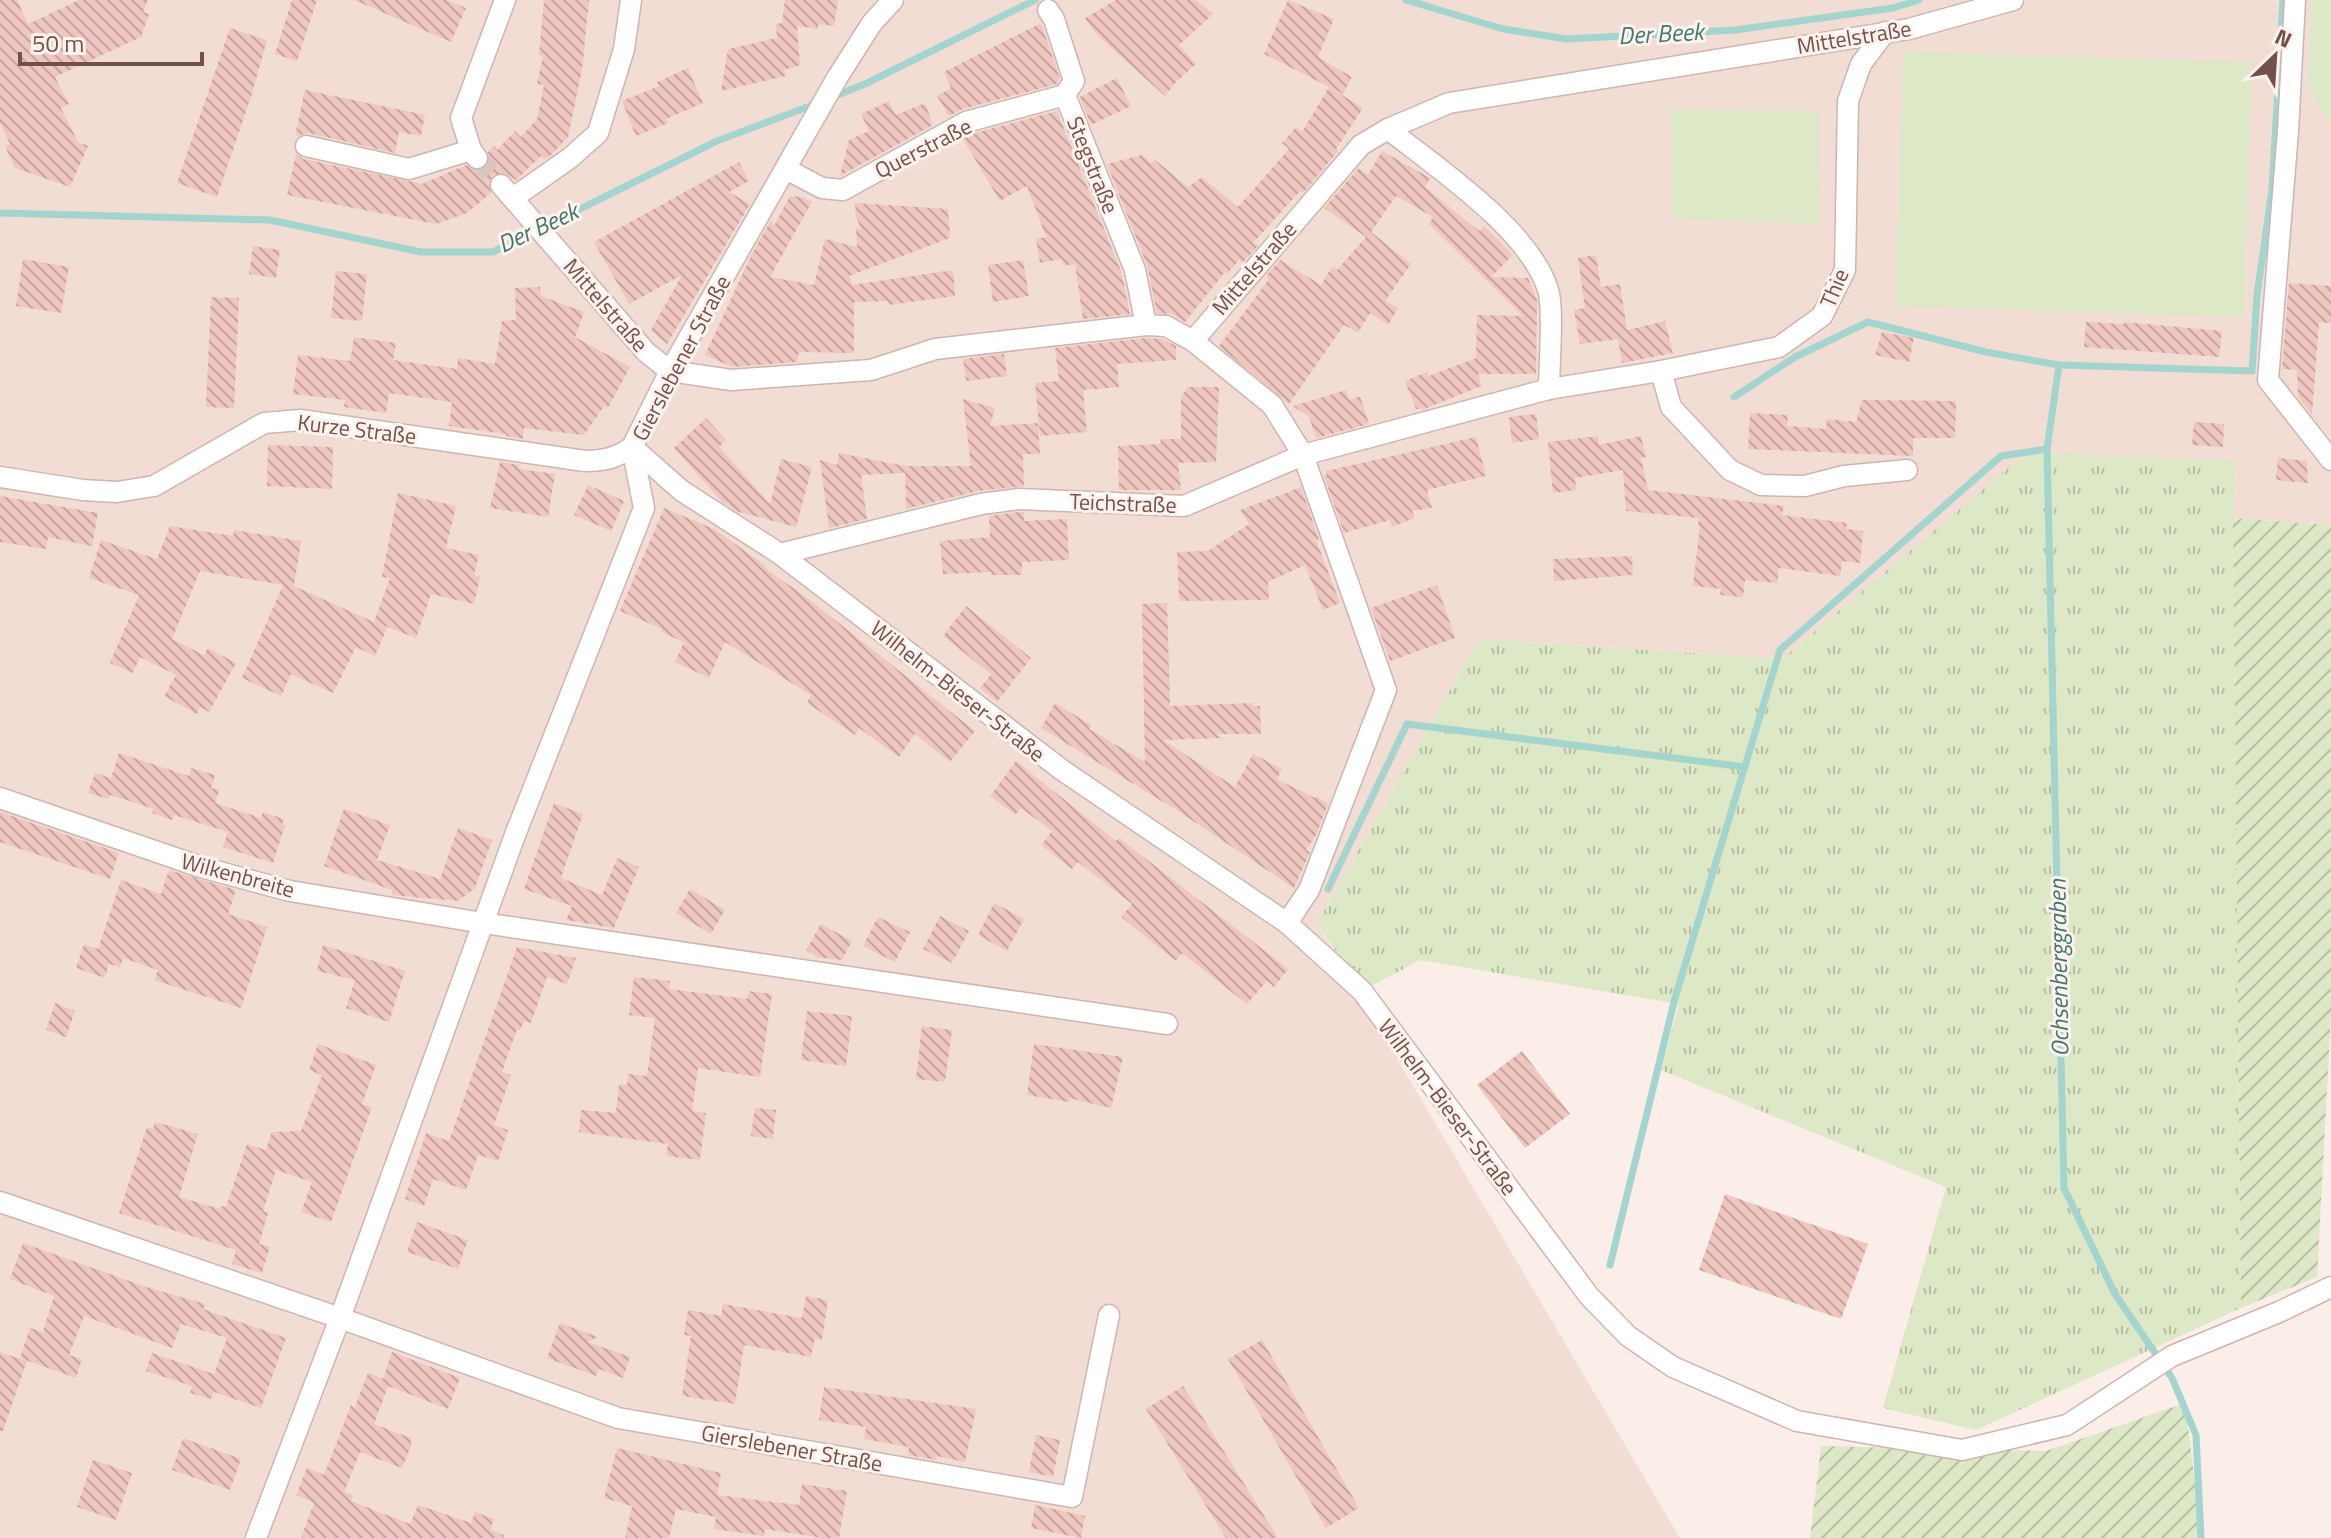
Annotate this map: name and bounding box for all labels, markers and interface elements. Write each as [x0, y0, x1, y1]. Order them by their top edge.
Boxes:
street label: Mittelstraße [1794, 11, 1914, 63]
water label: Der Beek [1617, 13, 1708, 53]
scale bar [20, 16, 202, 66]
north arrow [2235, 16, 2315, 96]
text: N [2269, 19, 2298, 57]
text: 50 m [32, 25, 84, 61]
street label: Querstraße [868, 109, 978, 187]
street label: Stegstraße [1058, 111, 1128, 219]
water label: Der Beek [491, 191, 587, 261]
street label: Mittelstraße [1203, 213, 1305, 323]
street label: Mittelstraße [555, 250, 657, 360]
street label: Thie [1811, 263, 1857, 313]
street label: Gierslebener Straße [623, 269, 739, 447]
street label: Kurze Straße [296, 405, 418, 453]
street label: Teichstraße [1069, 484, 1177, 522]
street label: Wilhelm-Bieser-Straße [863, 612, 1053, 770]
street label: Wilkenbreite [177, 844, 299, 906]
water label: Ochsenberggraben [2038, 878, 2078, 1057]
street label: Wilhelm-Bieser-Straße [1370, 1011, 1526, 1203]
street label: Gierslebener Straße [699, 1415, 885, 1481]

